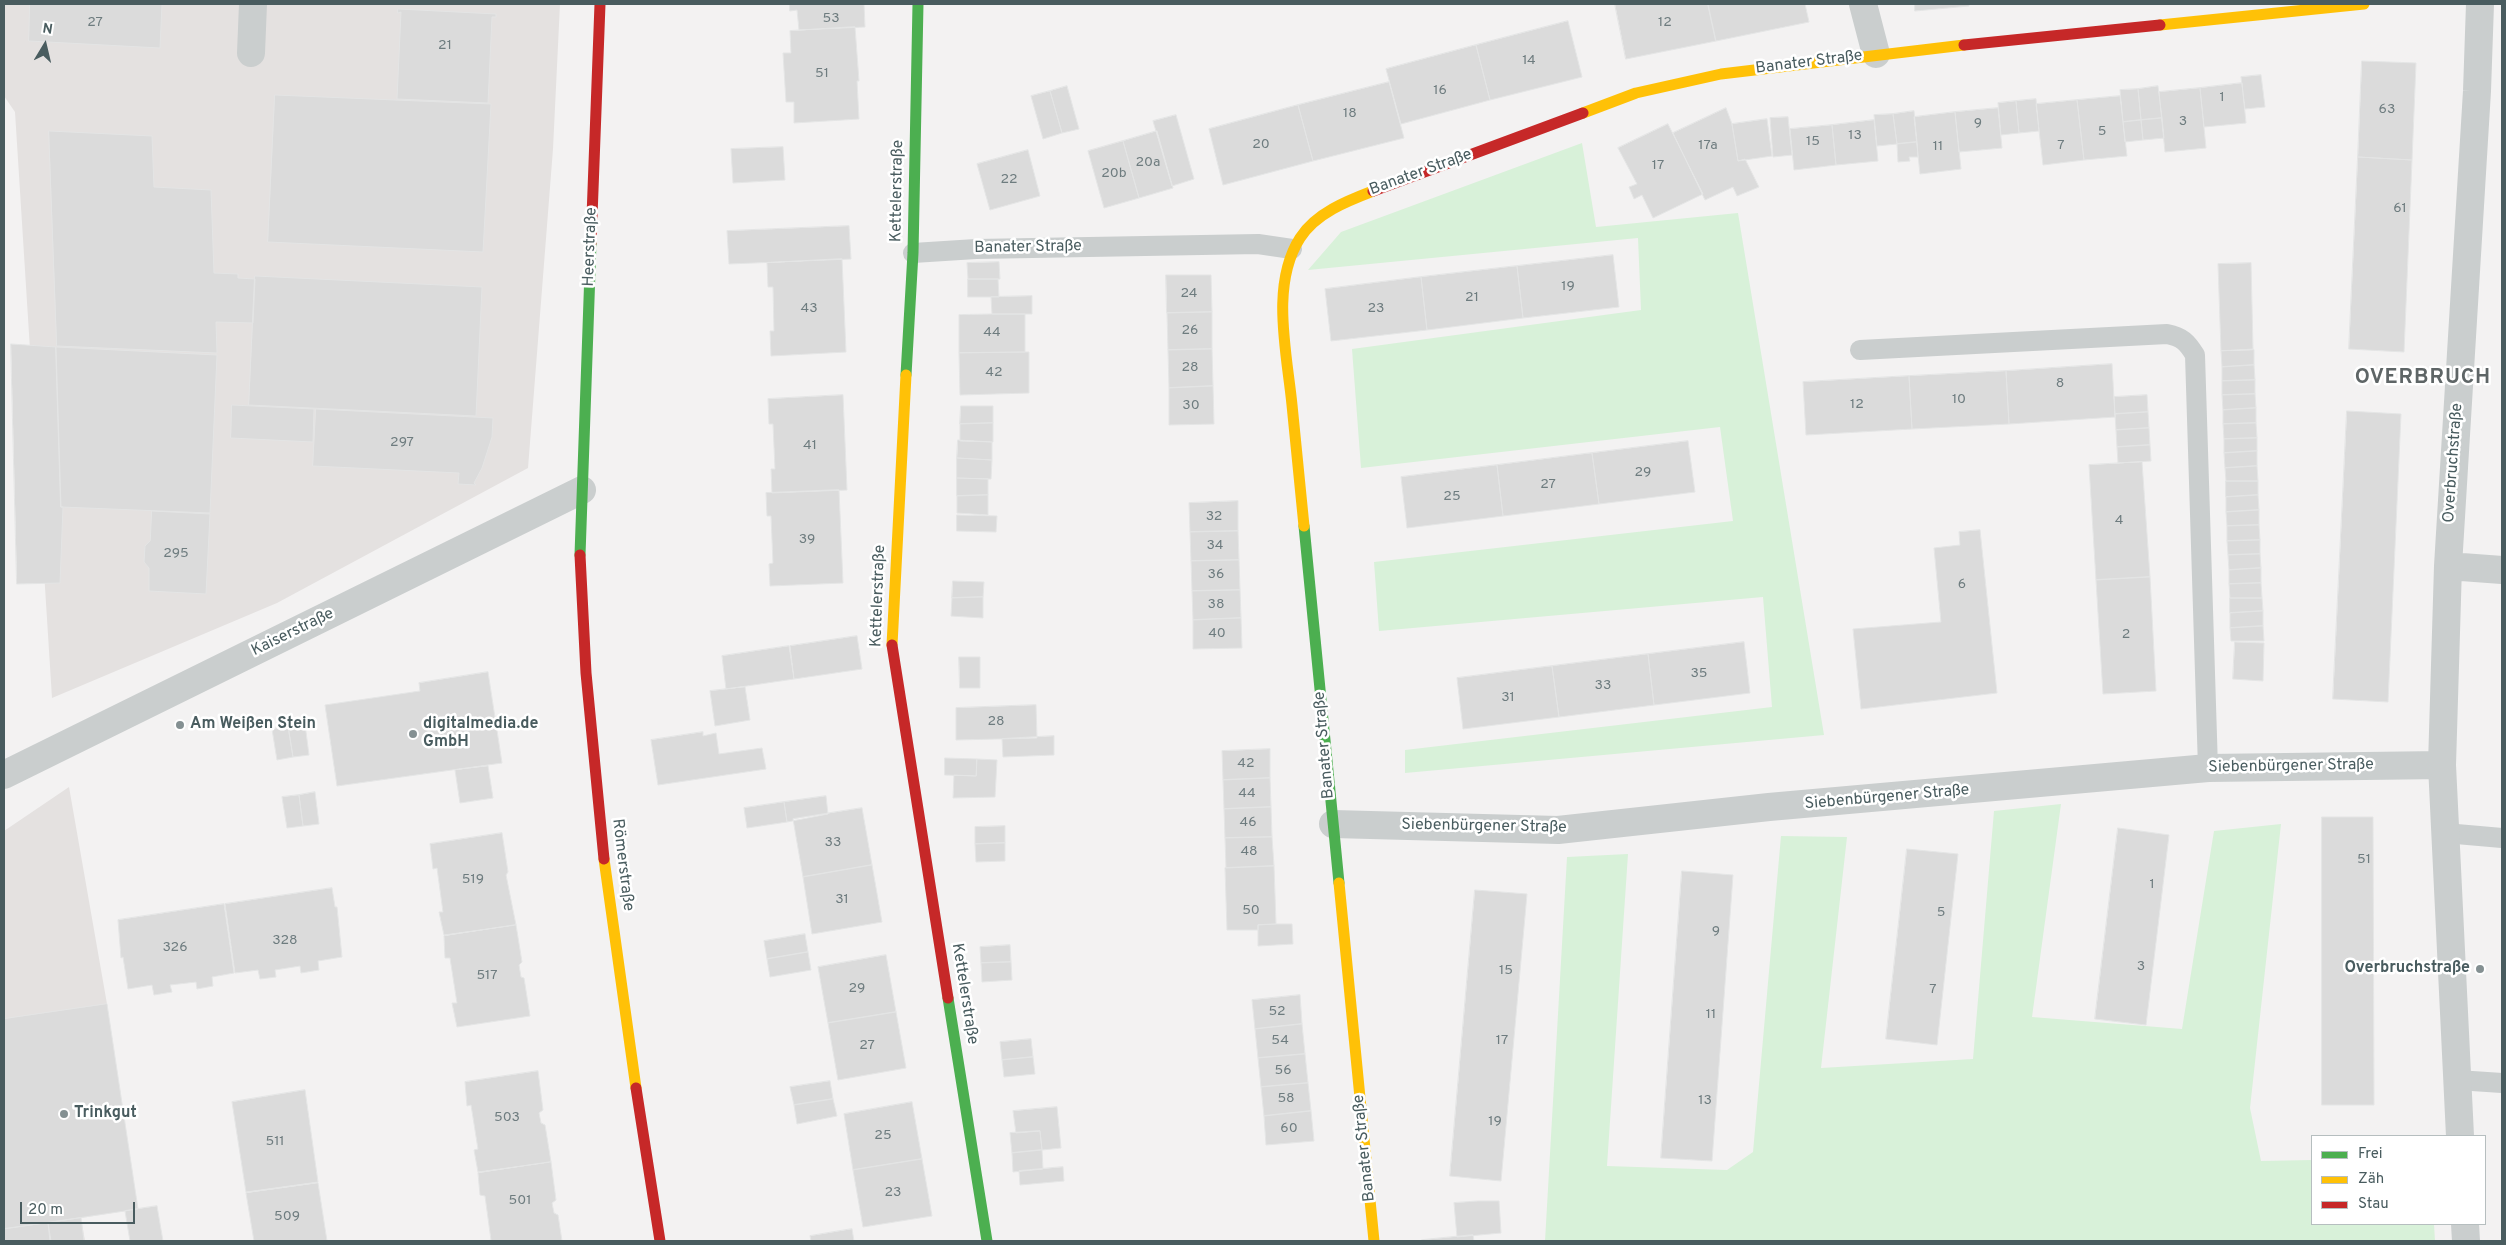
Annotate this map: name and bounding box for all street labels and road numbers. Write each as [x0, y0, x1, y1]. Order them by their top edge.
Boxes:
street label: Banater Straße [1754, 47, 1864, 79]
street label: Kettelerstraße [888, 140, 908, 242]
street label: Banater Straße [1367, 146, 1475, 200]
street label: Heerstraße [580, 207, 602, 287]
street label: Banater Straße [974, 237, 1082, 259]
street label: Overbruchstraße [2440, 402, 2468, 524]
street label: Kettelerstraße [868, 544, 890, 648]
street label: Kaiserstraße [249, 605, 337, 661]
street label: Banater Straße [1311, 690, 1339, 800]
street label: Siebenbürgener Straße [2208, 756, 2374, 778]
street label: Siebenbürgener Straße [1804, 781, 1970, 815]
street label: Siebenbürgener Straße [1401, 816, 1567, 838]
street label: Römerstraße [607, 818, 637, 912]
street label: Kettelerstraße [947, 942, 981, 1046]
street label: Banater Straße [1350, 1093, 1380, 1203]

